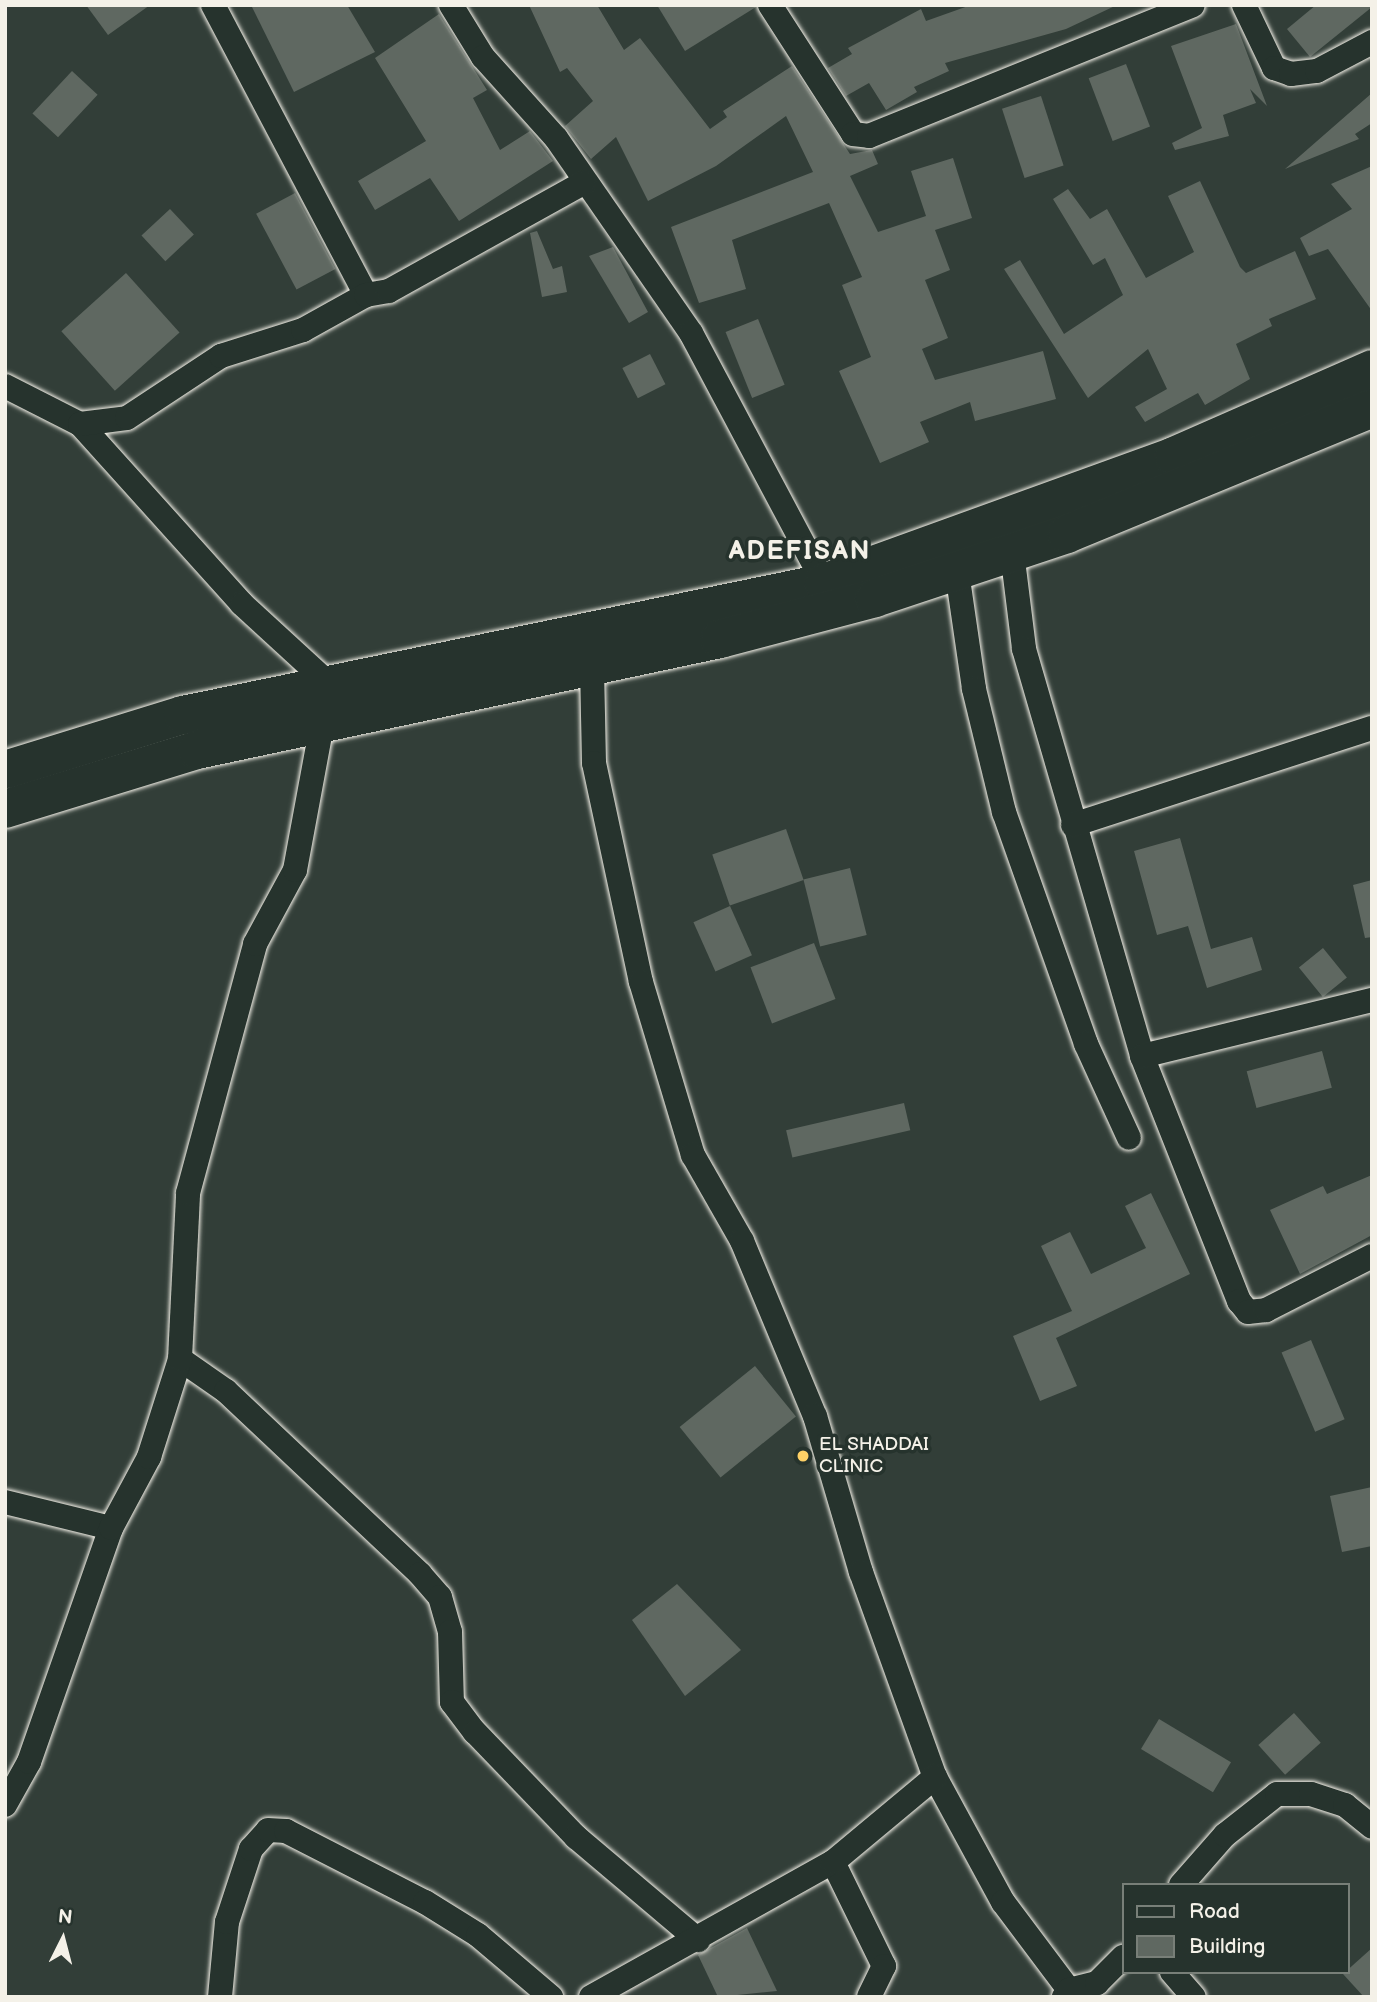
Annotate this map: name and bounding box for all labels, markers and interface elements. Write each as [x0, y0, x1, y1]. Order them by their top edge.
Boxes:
district label: ADEFISAN [730, 536, 870, 568]
place label: EL SHADDAI CLINIC [819, 1434, 929, 1478]
marker: EL SHADDAI CLINIC [793, 1446, 813, 1466]
legend [1122, 1883, 1349, 1974]
text: Road [1189, 1899, 1240, 1924]
north arrow [28, 1904, 98, 1974]
text: N [57, 1905, 74, 1930]
text: Building [1189, 1934, 1265, 1959]

